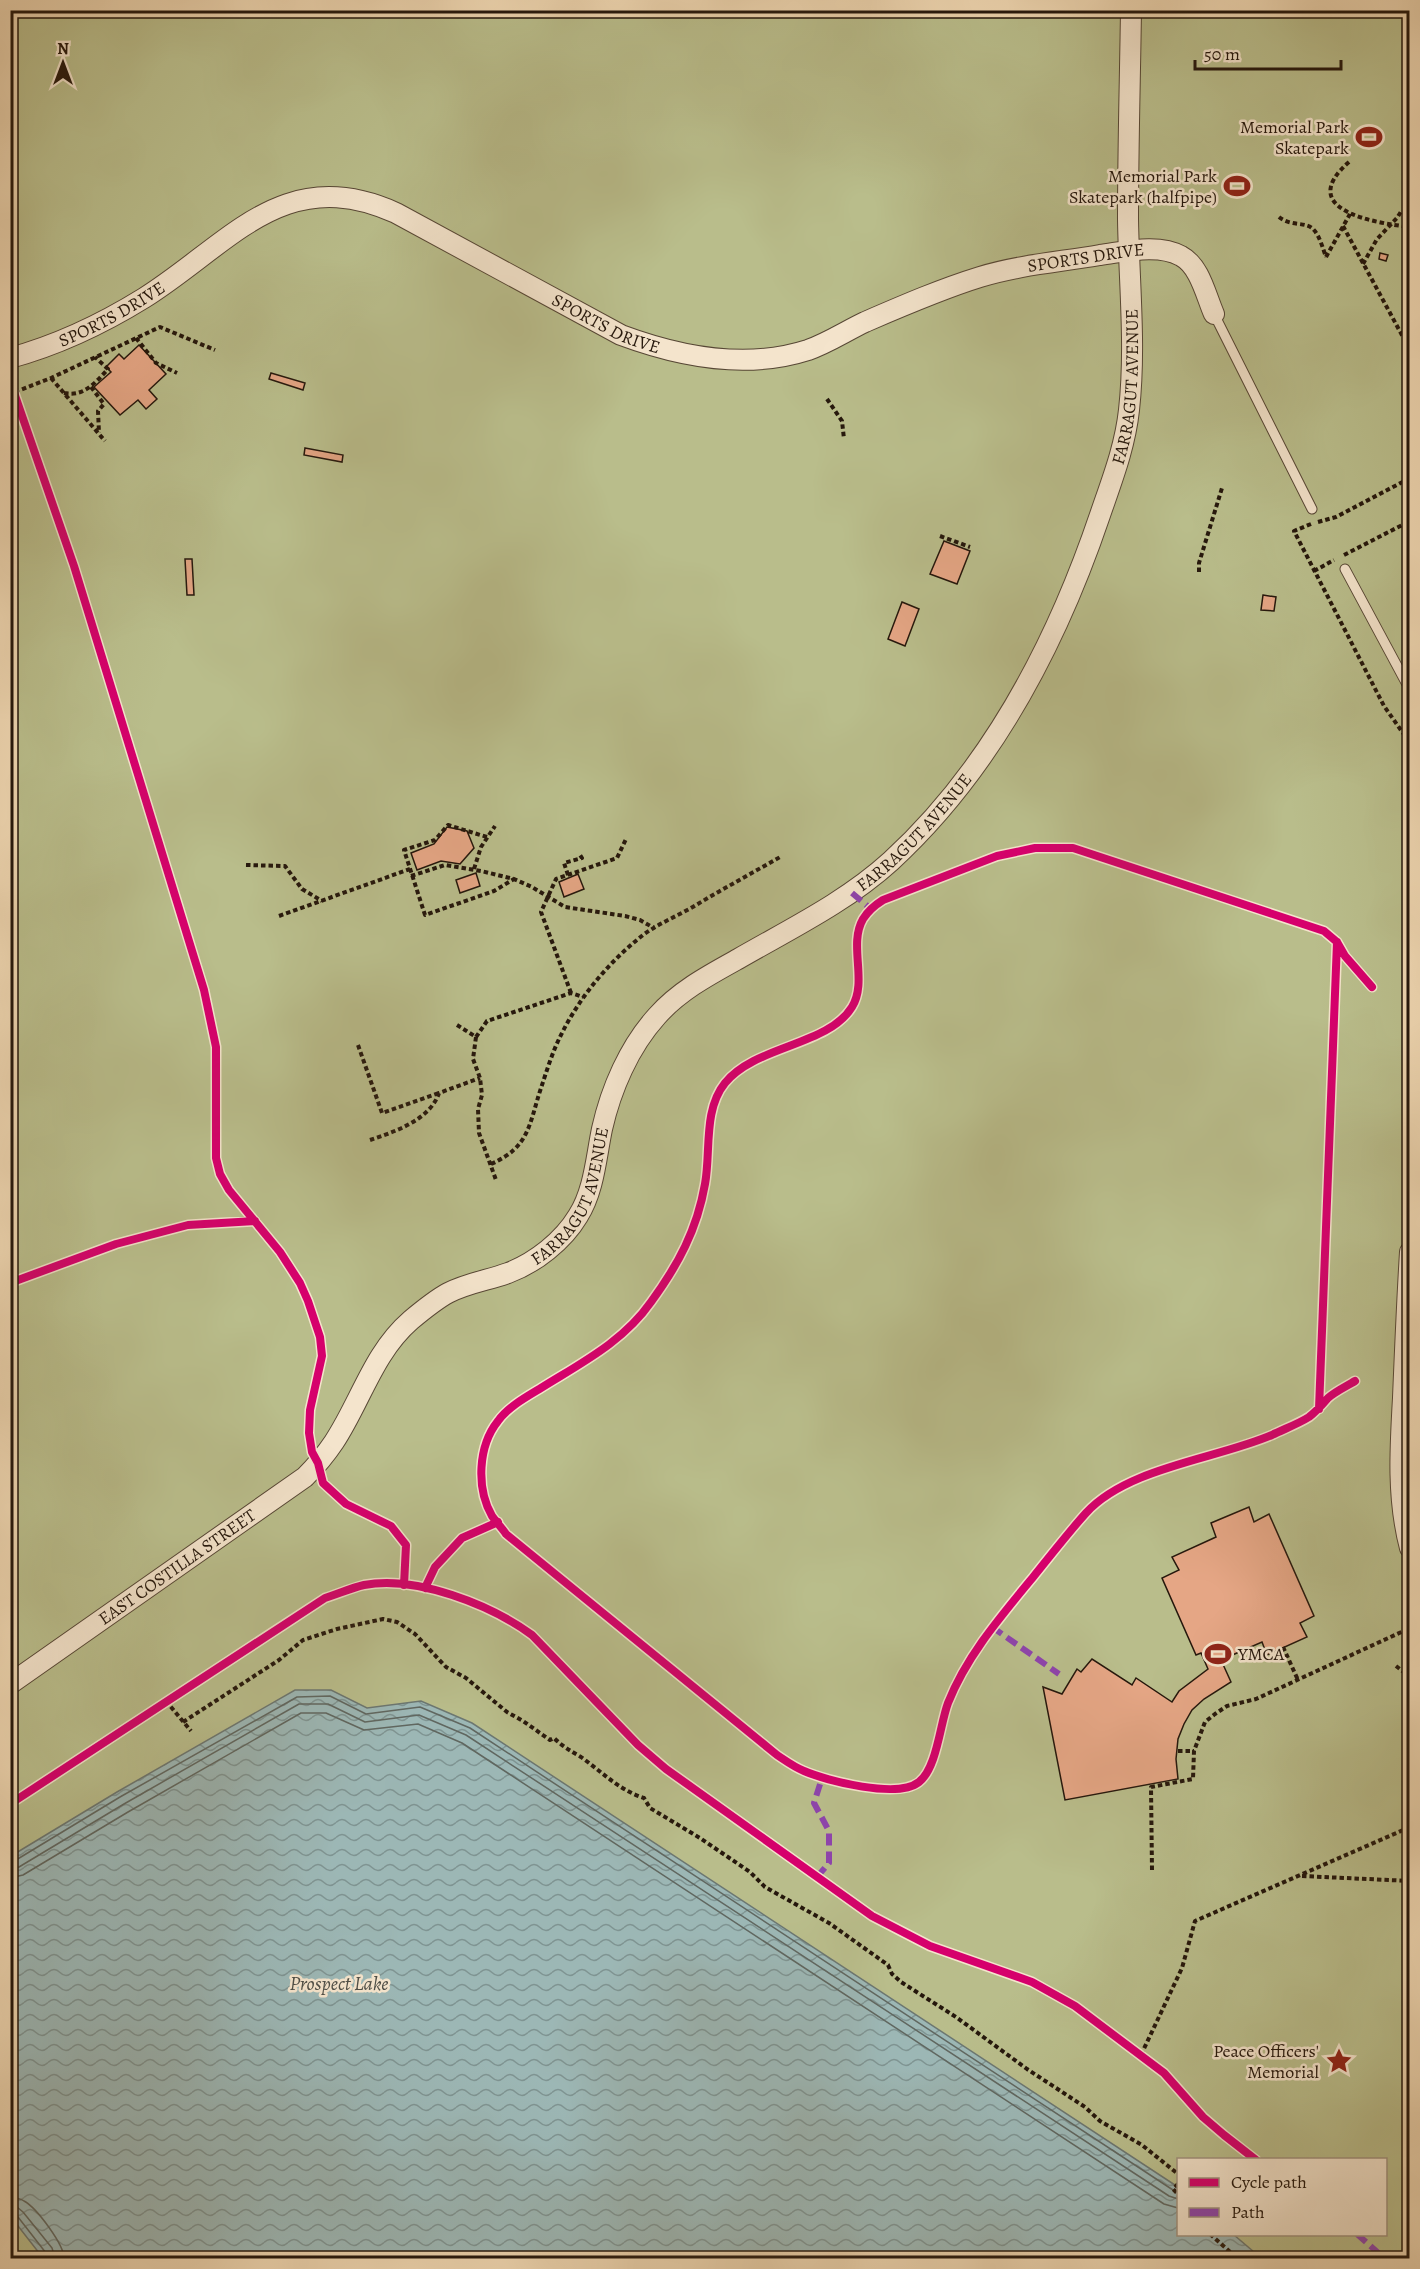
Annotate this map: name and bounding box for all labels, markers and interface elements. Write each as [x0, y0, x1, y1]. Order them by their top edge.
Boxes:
north arrow [33, 33, 93, 93]
scale bar [1195, 33, 1340, 71]
text: N [57, 38, 69, 60]
text: 50 m [1204, 42, 1240, 66]
place label: Memorial Park Skatepark [1240, 115, 1349, 160]
sports icon: Memorial Park Skatepark [1354, 122, 1384, 152]
place label: Memorial Park Skatepark (halfpipe) [1069, 164, 1217, 209]
sports icon: Memorial Park Skatepark (halfpipe) [1222, 171, 1252, 201]
street label: SPORTS DRIVE [1026, 237, 1145, 278]
street label: SPORTS DRIVE [55, 276, 170, 352]
street label: SPORTS DRIVE [548, 288, 663, 359]
street label: FARRAGUT AVENUE [1106, 308, 1144, 467]
street label: FARRAGUT AVENUE [851, 768, 977, 897]
street label: FARRAGUT AVENUE [526, 1125, 614, 1271]
street label: EAST COSTILLA STREET [93, 1503, 261, 1630]
sports icon: YMCA [1203, 1639, 1233, 1669]
place label: YMCA [1237, 1642, 1285, 1666]
water label: Prospect Lake [289, 1970, 389, 1997]
place label: Peace Officers' Memorial [1213, 2039, 1320, 2084]
place icon: Peace Officers' Memorial [1324, 2046, 1354, 2076]
legend [1177, 2158, 1387, 2236]
text: Cycle path [1231, 2170, 1307, 2194]
text: Path [1231, 2200, 1265, 2224]

